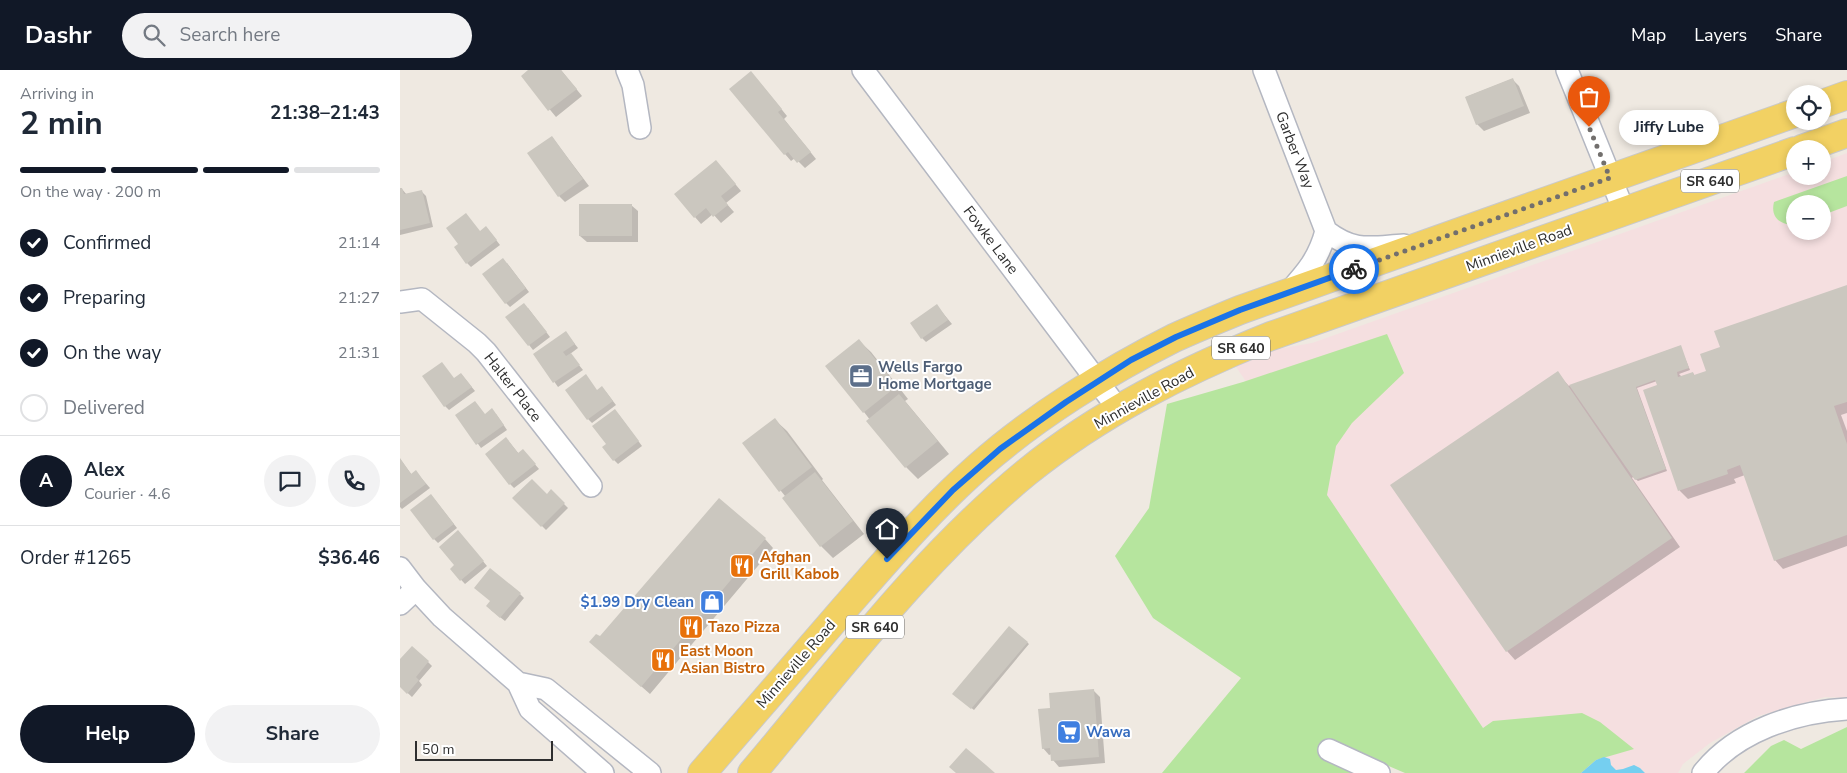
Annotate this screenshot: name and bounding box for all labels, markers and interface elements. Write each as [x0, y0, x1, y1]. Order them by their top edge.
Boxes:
search box [122, 13, 472, 58]
text: Dashr [25, 19, 92, 51]
icon: search [140, 21, 168, 49]
text: Search here [180, 22, 280, 48]
text: Map [1631, 23, 1666, 47]
text: Layers [1694, 23, 1747, 47]
text: Share [1775, 23, 1822, 47]
pin [1568, 76, 1610, 127]
text: Arriving in [20, 83, 94, 105]
icon: bag [1575, 83, 1603, 111]
map controls [1786, 85, 1831, 240]
button: locate [1786, 85, 1831, 130]
text: 21:38–21:43 [270, 100, 380, 126]
text: 2 min [20, 102, 103, 145]
street label: Garber Way [1271, 108, 1319, 192]
callout: Jiffy Lube [1619, 110, 1719, 144]
text: Jiffy Lube [1634, 116, 1704, 138]
button: + [1786, 140, 1831, 185]
road number: SR 640 [1681, 170, 1739, 192]
text: On the way · 200 m [20, 181, 161, 203]
button: − [1786, 195, 1831, 240]
street label: Fowke Lane [959, 202, 1023, 278]
street label: Minnieville Road [1463, 220, 1575, 276]
icon: check [20, 229, 48, 257]
text: Confirmed [63, 230, 151, 256]
text: 21:14 [338, 232, 380, 254]
courier [1329, 244, 1379, 294]
icon: bike [1340, 255, 1368, 283]
icon: check [20, 284, 48, 312]
text: Preparing [63, 285, 146, 311]
text: 21:27 [338, 287, 380, 309]
road number: SR 640 [1212, 336, 1270, 360]
icon: check [20, 339, 48, 367]
text: On the way [63, 340, 161, 366]
text: 21:31 [338, 342, 380, 364]
street label: Halter Place [480, 348, 546, 426]
place label: Wells Fargo Home Mortgage [878, 357, 992, 394]
street label: Minnieville Road [1090, 362, 1198, 434]
office icon: Wells Fargo Home Mortgage [848, 363, 874, 389]
text: Delivered [63, 395, 145, 421]
button: chat [264, 455, 316, 507]
button: phone [328, 455, 380, 507]
text: Alex [84, 457, 125, 483]
text: A [39, 468, 53, 494]
text: Courier · 4.6 [84, 483, 170, 505]
pin [866, 508, 908, 559]
icon: home [873, 515, 901, 543]
text: Order #1265 [20, 545, 131, 571]
text: $36.46 [318, 545, 380, 571]
place label: Afghan Grill Kabob [760, 547, 839, 584]
restaurant icon: Afghan Grill Kabob [729, 553, 755, 579]
shop icon: $1.99 Dry Clean [699, 589, 725, 615]
place label: $1.99 Dry Clean [581, 592, 694, 612]
restaurant icon: Tazo Pizza [678, 614, 704, 640]
street label: Minnieville Road [752, 615, 840, 713]
road number: SR 640 [846, 616, 904, 638]
place label: Tazo Pizza [708, 617, 780, 637]
place label: East Moon Asian Bistro [680, 641, 765, 678]
restaurant icon: East Moon Asian Bistro [650, 647, 676, 673]
button: Help [20, 705, 195, 763]
button: Share [205, 705, 380, 763]
supermarket icon: Wawa [1056, 719, 1082, 745]
place label: Wawa [1086, 722, 1131, 742]
scale bar [415, 738, 552, 761]
text: 50 m [422, 740, 454, 759]

